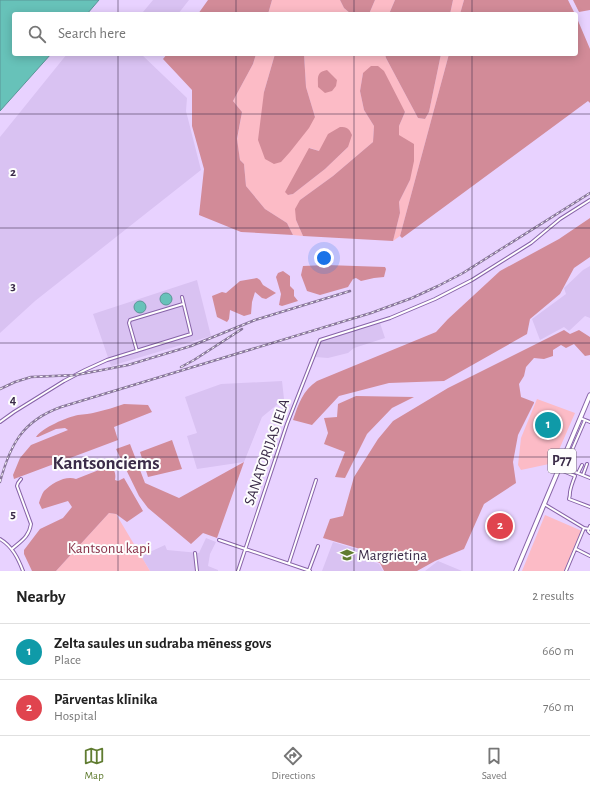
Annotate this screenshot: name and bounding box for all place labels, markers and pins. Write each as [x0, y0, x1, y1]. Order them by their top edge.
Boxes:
pin: 1 [535, 410, 561, 440]
pin: 2 [487, 511, 513, 541]
school or university icon: Margrietiņa [339, 547, 355, 563]
place label: Margrietiņa [358, 548, 427, 564]

